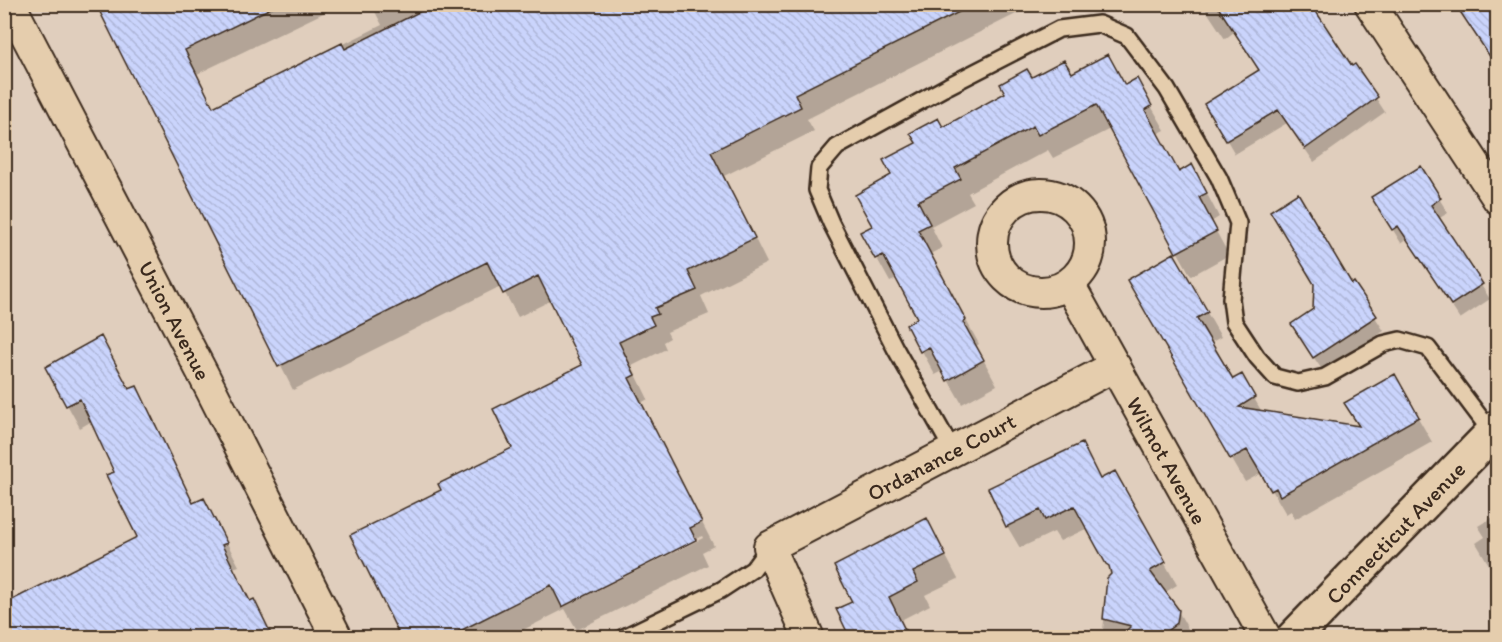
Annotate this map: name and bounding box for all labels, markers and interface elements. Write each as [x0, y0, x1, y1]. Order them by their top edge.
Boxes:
street label: Union Avenue [132, 257, 217, 385]
street label: Wilmot Avenue [1121, 392, 1213, 529]
street label: Ordanance Court [863, 407, 1020, 507]
street label: Connecticut Avenue [1320, 456, 1471, 610]

